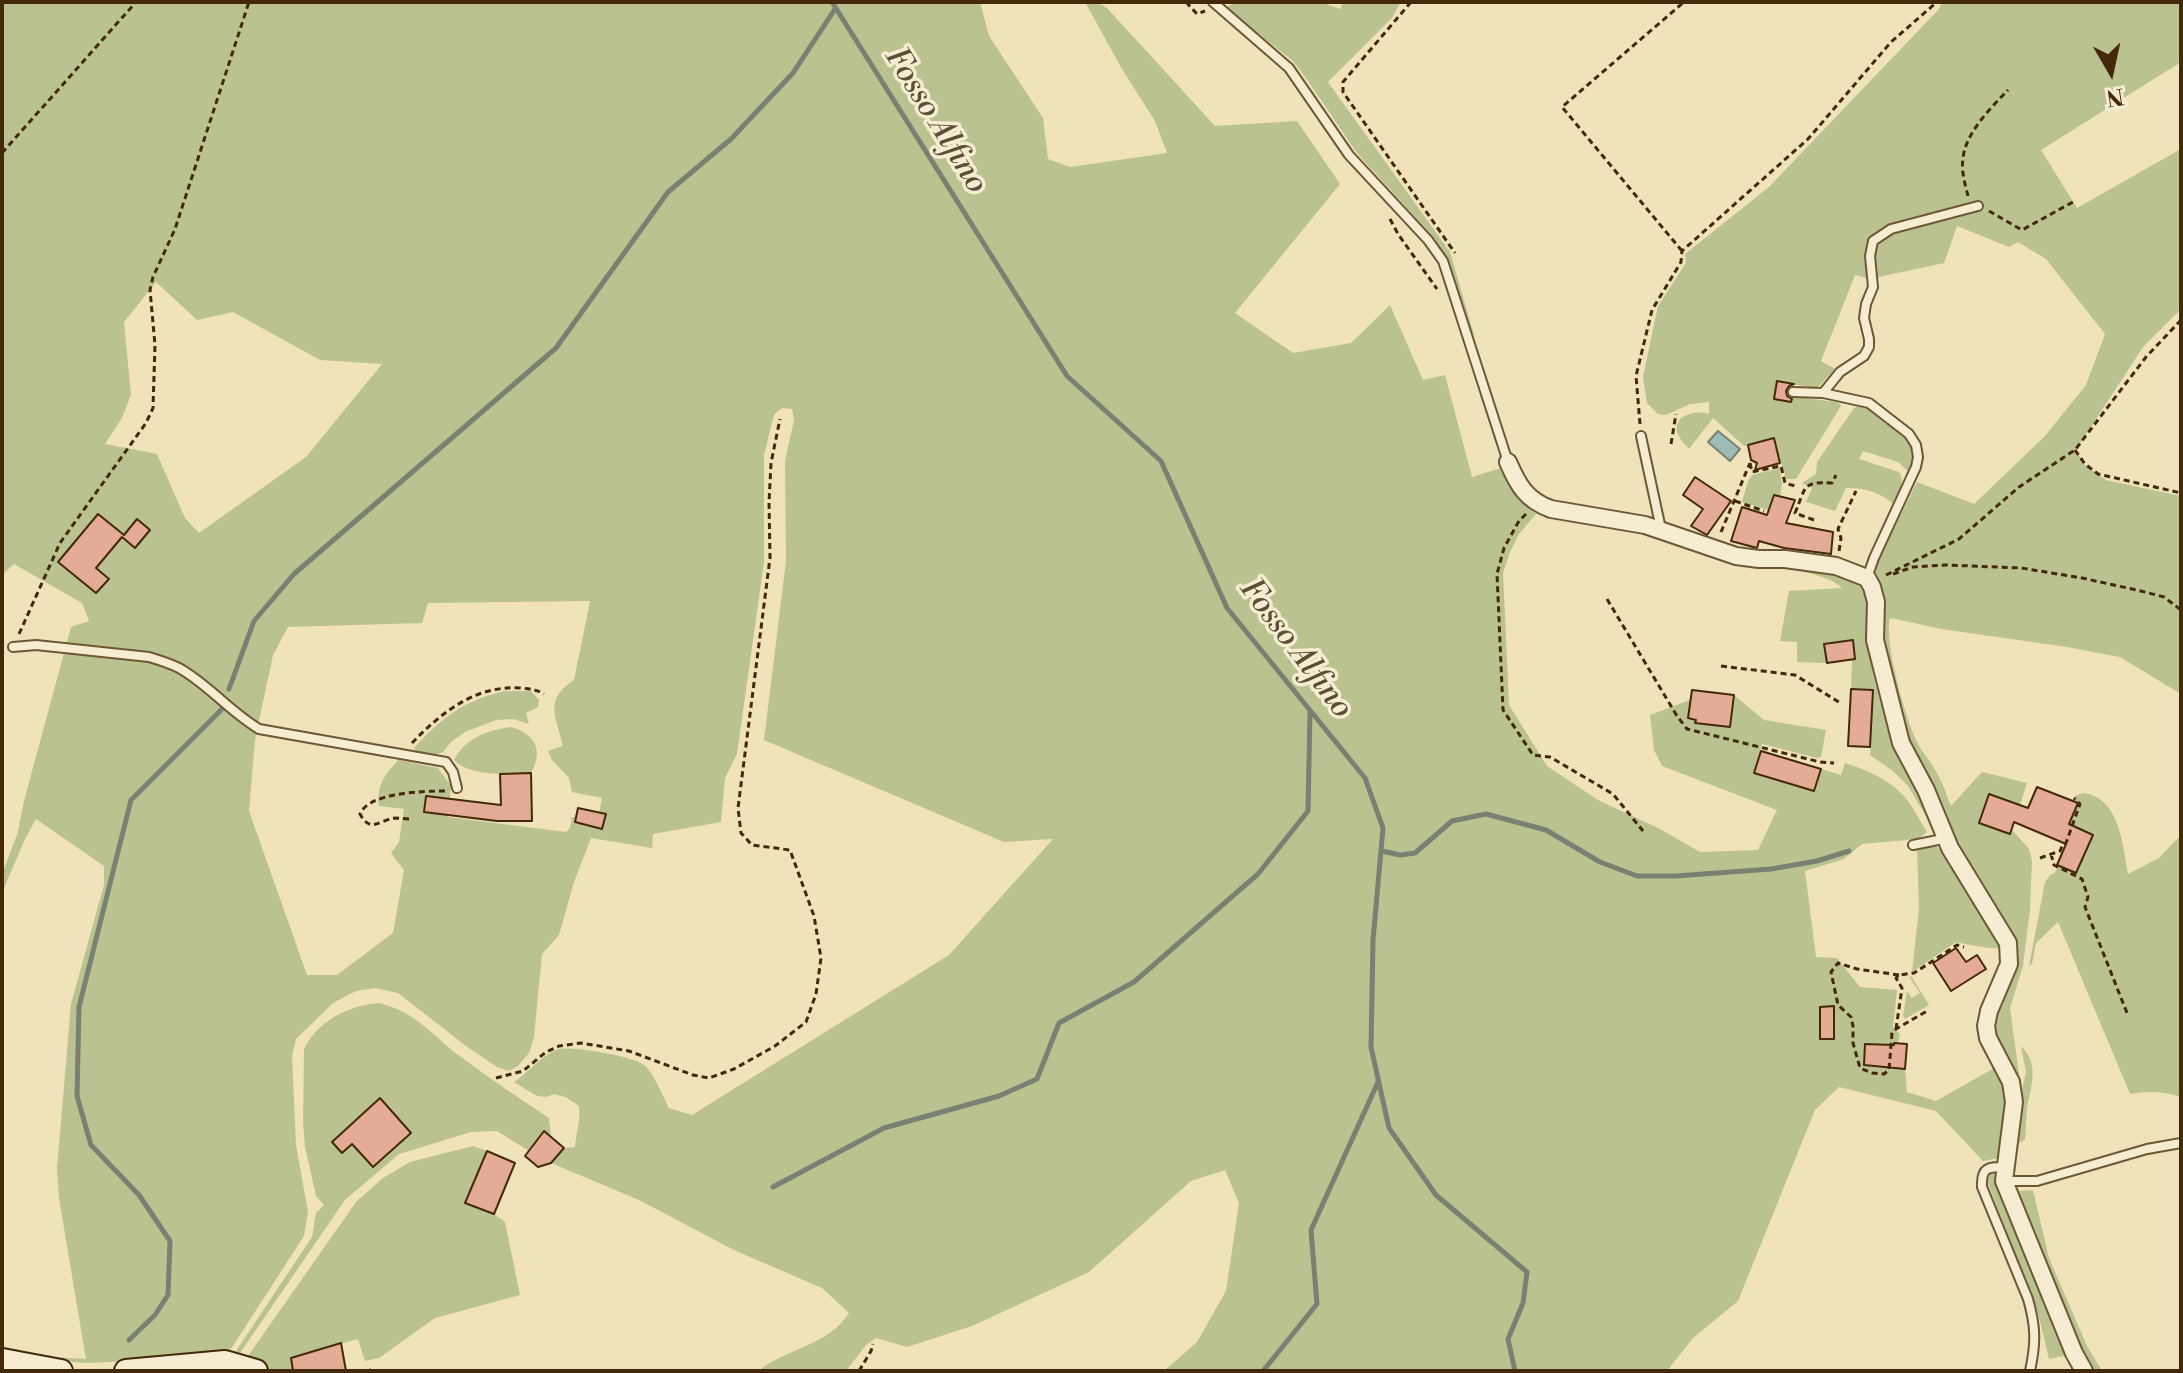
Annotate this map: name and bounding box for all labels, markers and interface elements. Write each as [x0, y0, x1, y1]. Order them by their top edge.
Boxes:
north arrow [2071, 32, 2151, 112]
water label: Fosso Alfino [875, 41, 995, 201]
text: N [2104, 82, 2126, 111]
water label: Fosso Alfino [1230, 572, 1360, 726]

